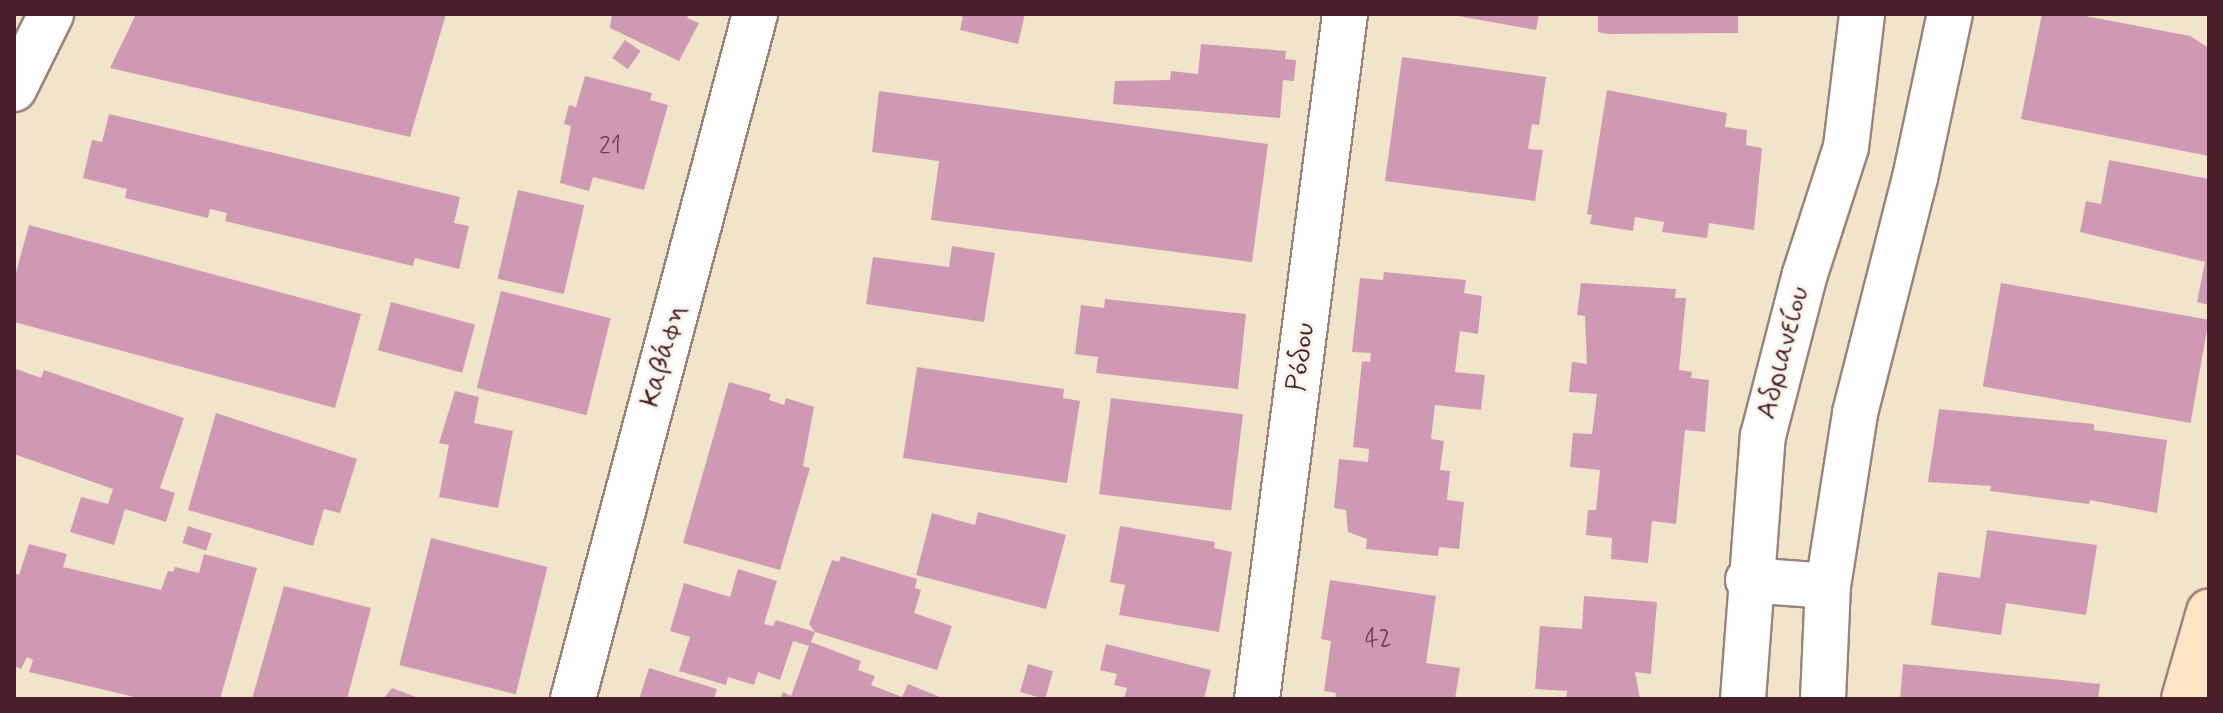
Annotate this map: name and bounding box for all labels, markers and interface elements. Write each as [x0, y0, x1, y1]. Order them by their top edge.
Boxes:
house number: 21 [599, 133, 621, 161]
street label: Αδριανείου [1750, 283, 1818, 423]
street label: Καβάφη [634, 301, 694, 411]
street label: Ρόδου [1281, 321, 1323, 393]
house number: 42 [1365, 626, 1391, 654]

